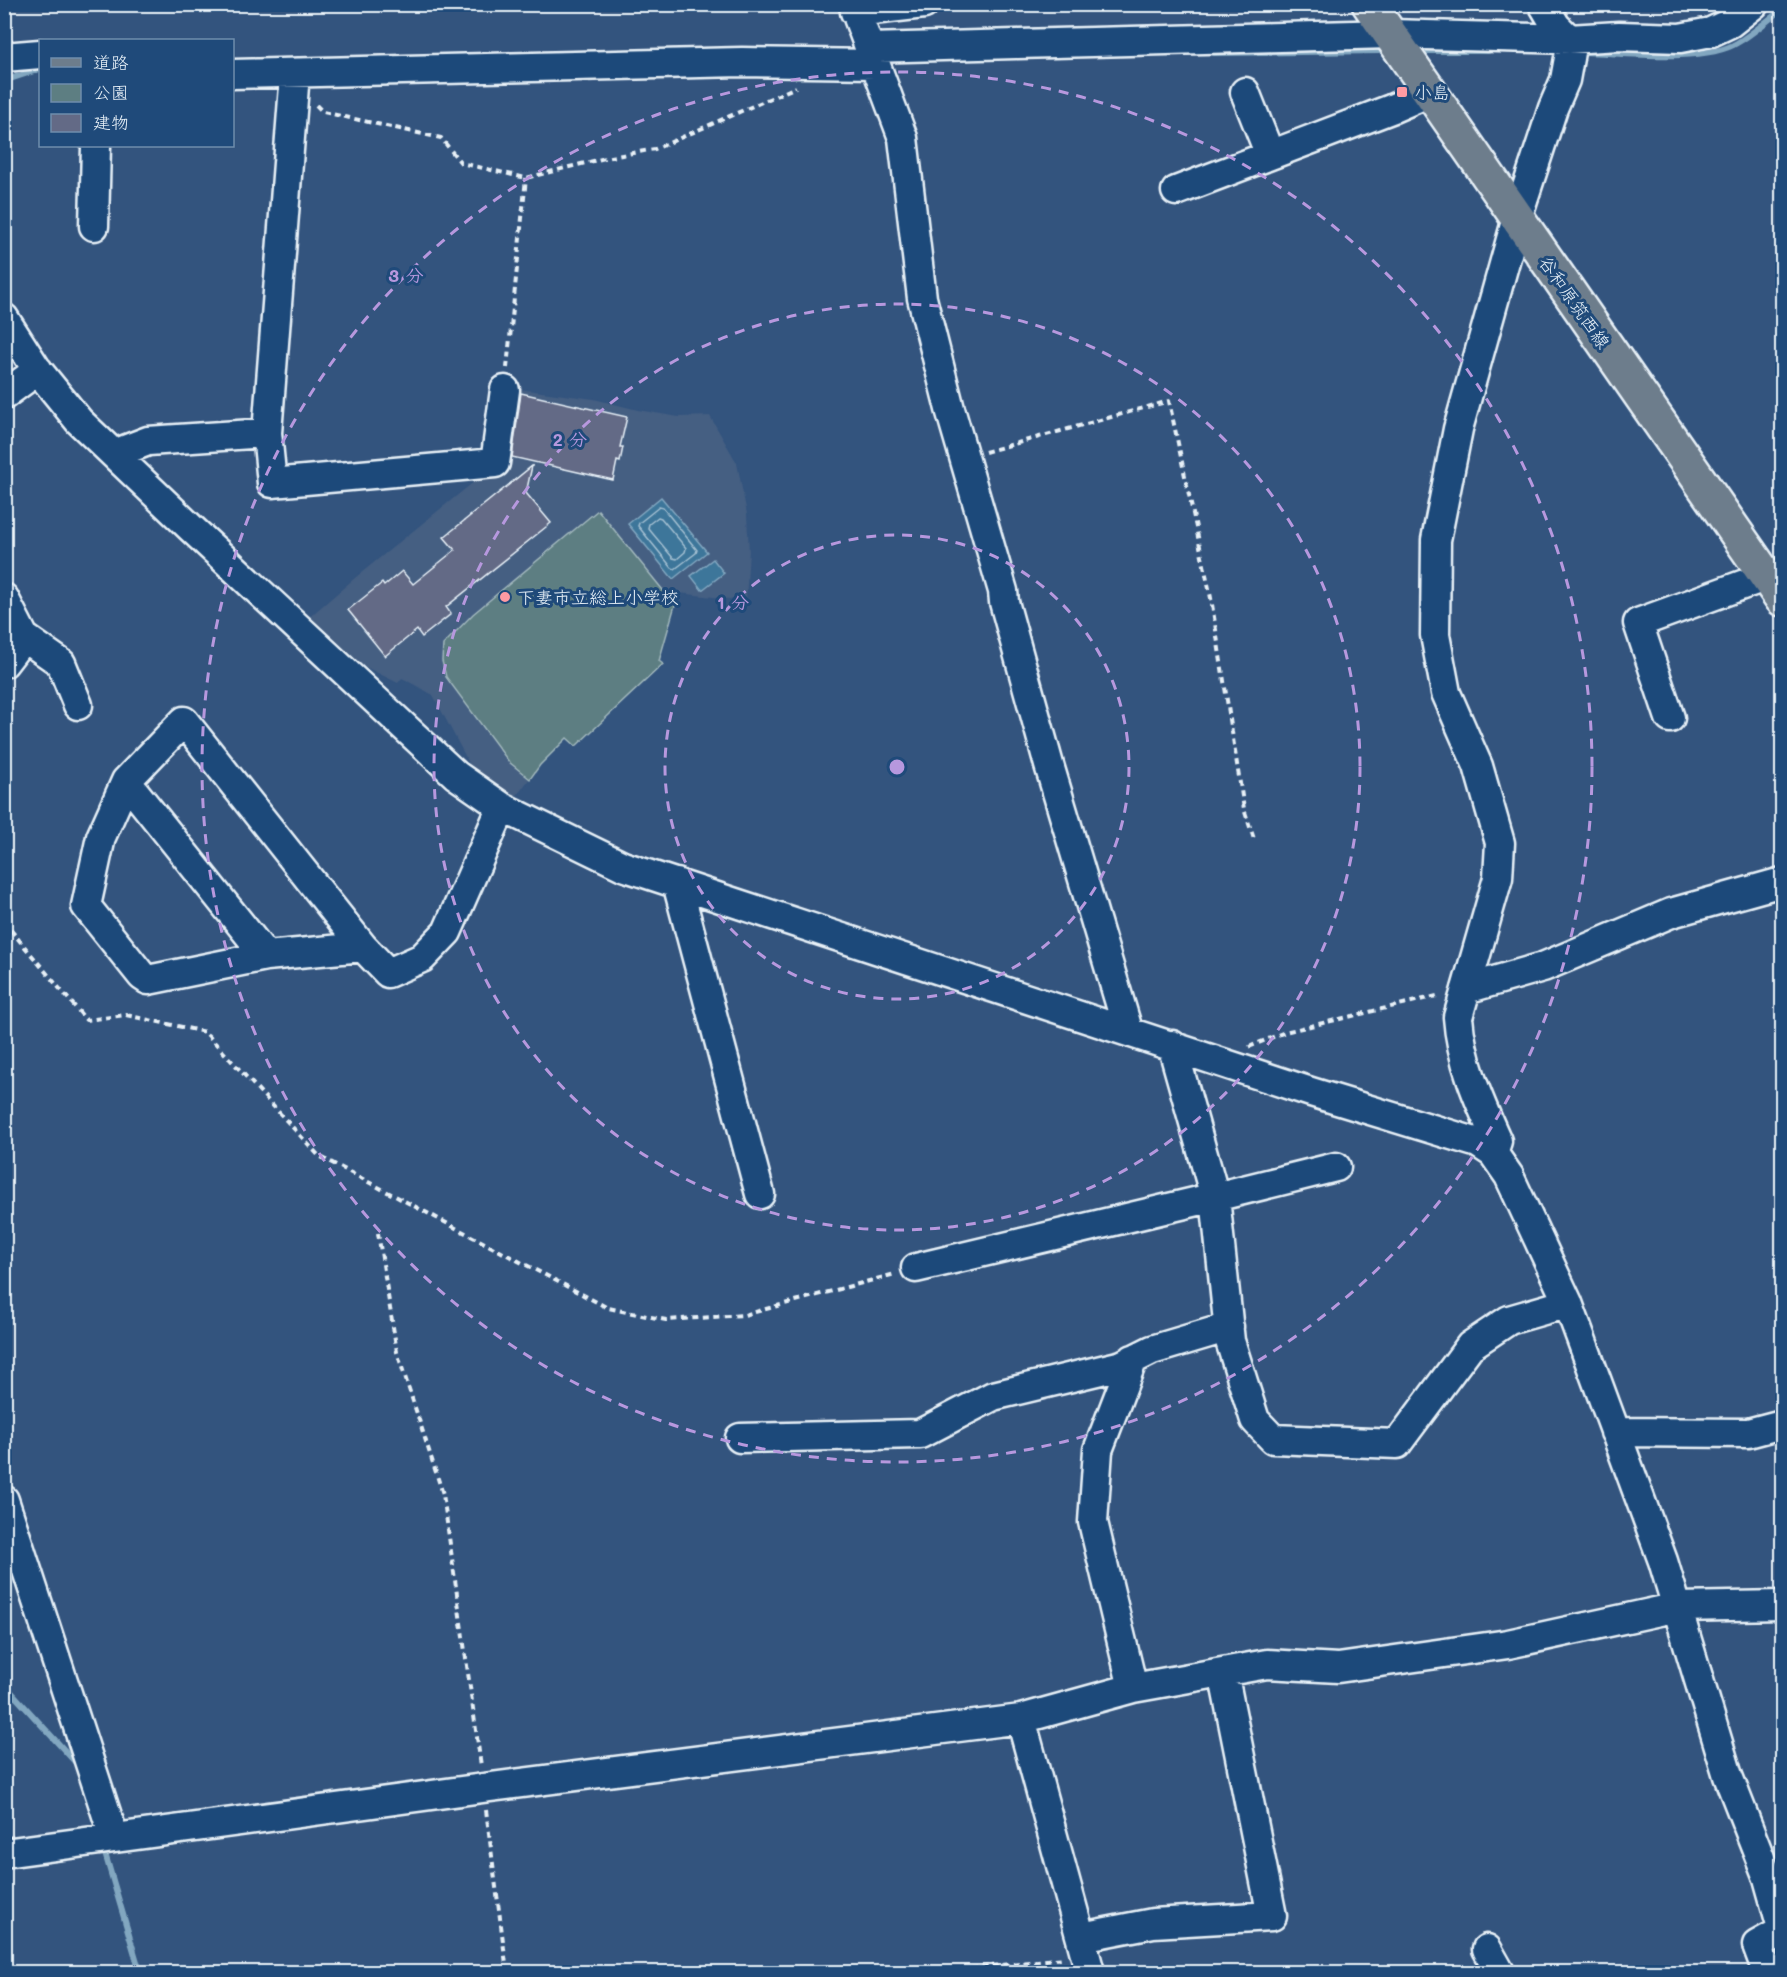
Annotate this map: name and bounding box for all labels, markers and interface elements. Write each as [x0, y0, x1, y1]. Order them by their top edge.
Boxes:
legend [39, 39, 234, 147]
text: 道路 [93, 50, 129, 74]
text: 公園 [93, 80, 129, 104]
place label: 小島 [1414, 80, 1450, 104]
marker: 小島 [1395, 85, 1409, 99]
text: 建物 [93, 110, 129, 134]
street label: 谷和原筑西線 [1534, 251, 1616, 353]
text: 3 分 [388, 263, 424, 287]
text: 2 分 [553, 427, 587, 451]
place label: 下妻市立総上小学校 [517, 585, 679, 609]
marker: 下妻市立総上小学校 [498, 590, 512, 604]
text: 1 分 [717, 590, 749, 614]
centre of rings [887, 757, 907, 777]

